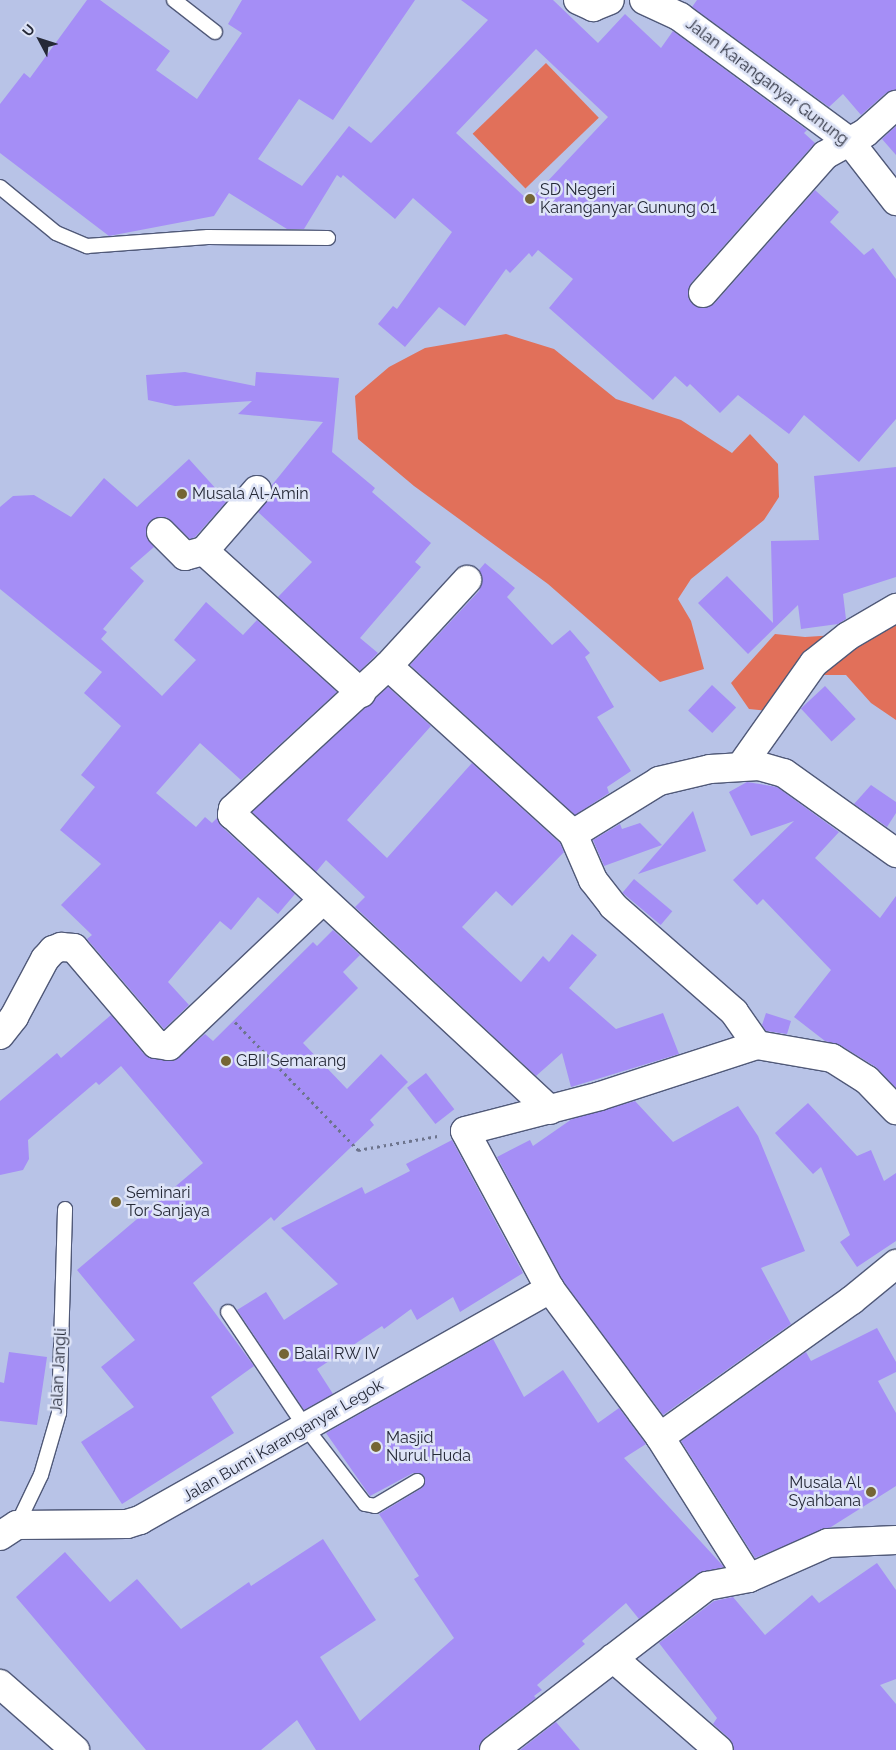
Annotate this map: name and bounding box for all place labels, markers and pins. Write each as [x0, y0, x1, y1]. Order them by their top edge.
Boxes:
place label: SD Negeri Karanganyar Gunung 01 [540, 180, 717, 218]
marker: SD Negeri Karanganyar Gunung 01 [524, 193, 536, 205]
place label: Musala Al-Amin [192, 484, 309, 504]
marker: Musala Al-Amin [176, 488, 188, 500]
place label: GBII Semarang [236, 1051, 346, 1071]
marker: GBII Semarang [220, 1055, 232, 1067]
place label: Seminari Tor Sanjaya [126, 1183, 210, 1221]
marker: Seminari Tor Sanjaya [110, 1196, 122, 1208]
place label: Balai RW IV [294, 1344, 380, 1364]
marker: Balai RW IV [278, 1348, 290, 1360]
place label: Masjid Nurul Huda [386, 1428, 471, 1466]
marker: Masjid Nurul Huda [370, 1441, 382, 1453]
place label: Musala Al Syahbana [788, 1473, 861, 1511]
marker: Musala Al Syahbana [865, 1486, 877, 1498]

